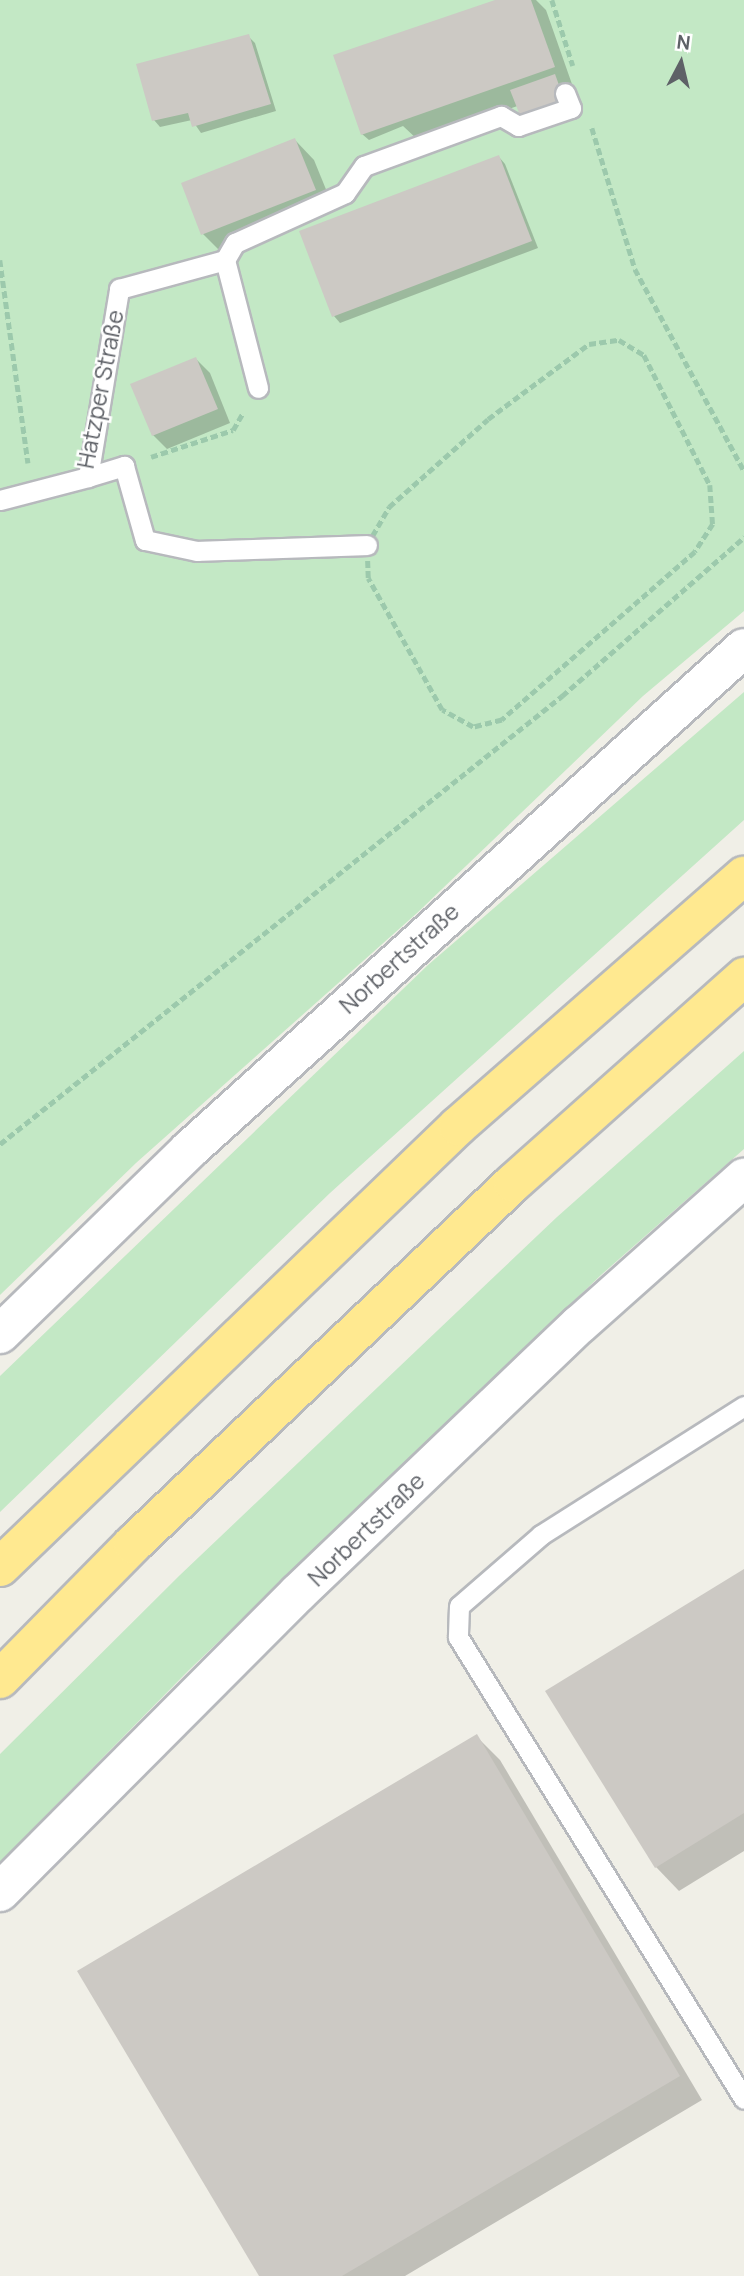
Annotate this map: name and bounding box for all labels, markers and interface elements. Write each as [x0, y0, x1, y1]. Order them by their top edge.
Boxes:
north arrow [646, 28, 716, 98]
text: N [675, 28, 692, 56]
street label: Hatzper Straße [71, 307, 129, 471]
street label: Norbertstraße [334, 897, 464, 1019]
street label: Norbertstraße [302, 1467, 430, 1591]

